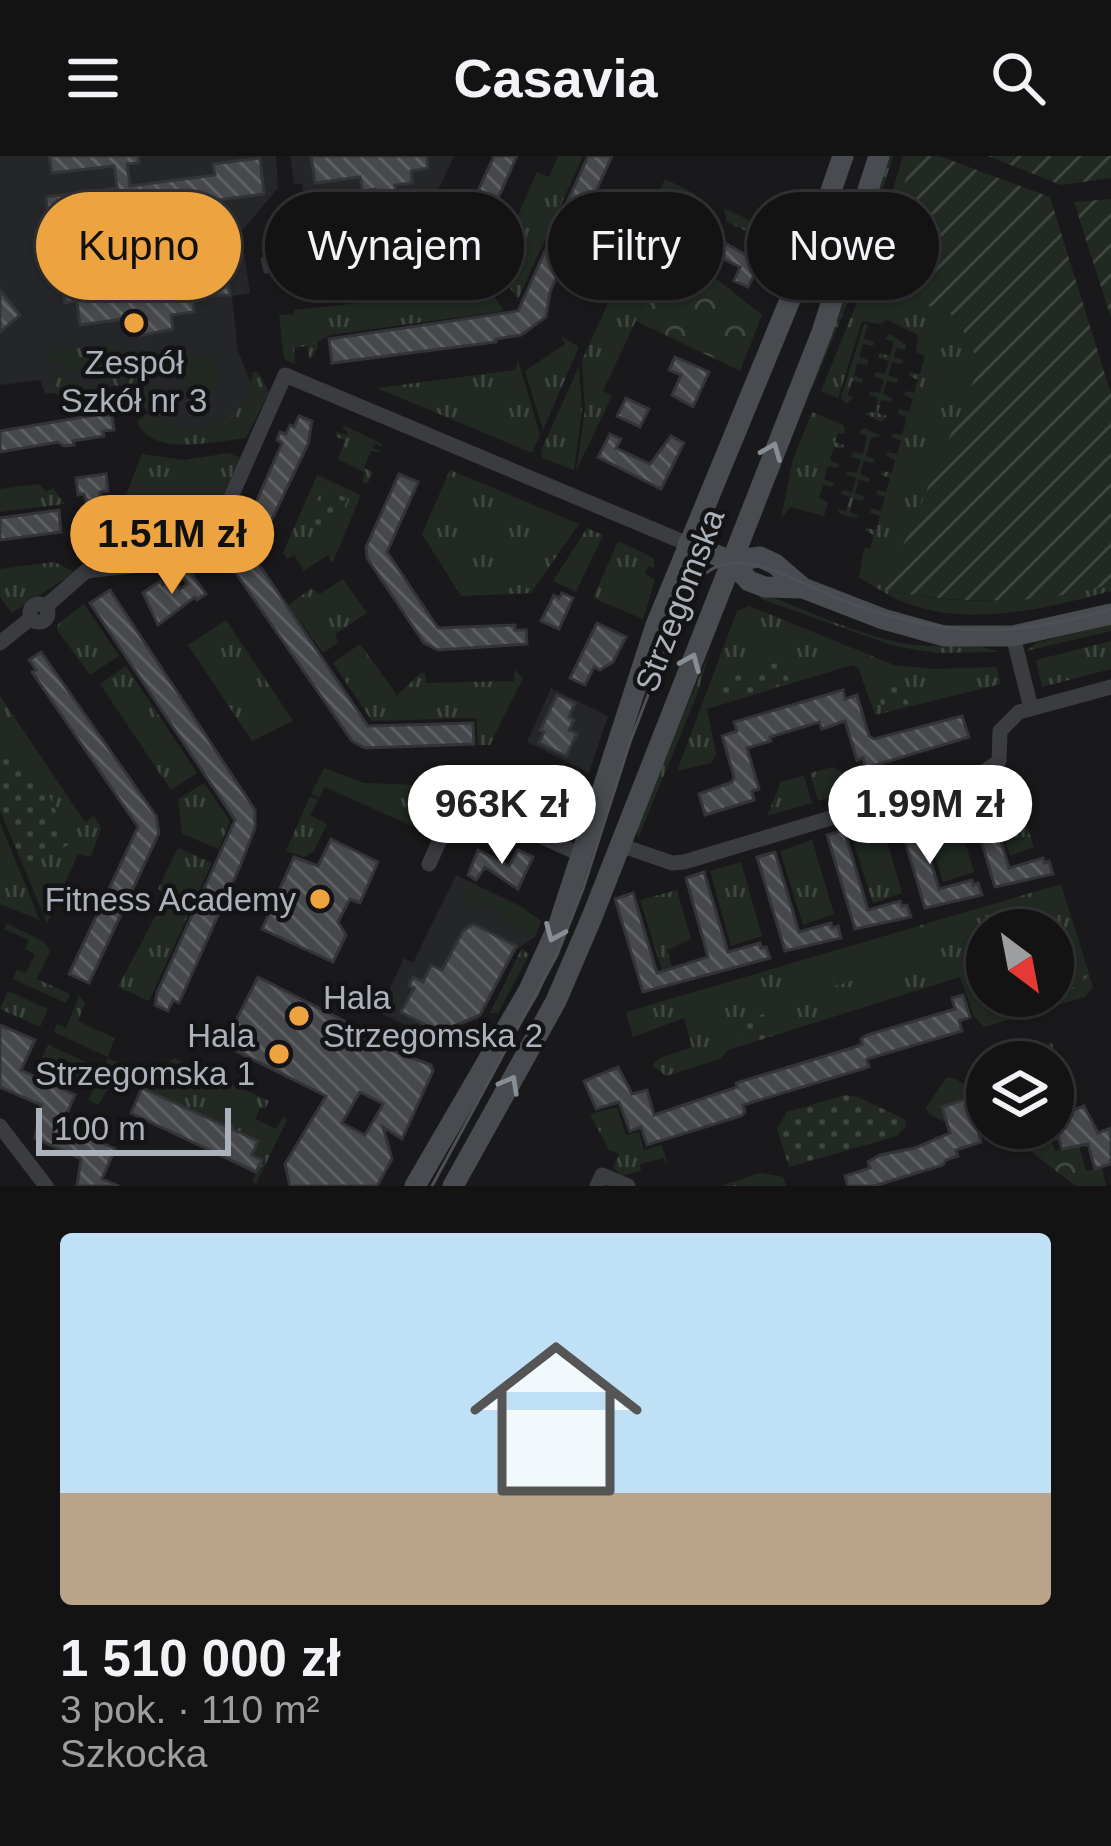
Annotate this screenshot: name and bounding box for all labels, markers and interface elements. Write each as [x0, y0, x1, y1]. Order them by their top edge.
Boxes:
icon: menu [60, 45, 126, 111]
icon: search [985, 45, 1051, 111]
text: Casavia [453, 48, 658, 108]
chip: Kupno [36, 192, 241, 300]
chip: Wynajem [265, 192, 524, 300]
chip: Filtry [548, 192, 723, 300]
chip: Nowe [747, 192, 939, 300]
marker: Zespół Szkół nr 3 [121, 310, 147, 336]
place label: Zespół Szkół nr 3 [61, 344, 207, 419]
one-way arrow [758, 442, 782, 463]
pin: 1.51M zł [48, 495, 296, 597]
street label: Strzegomska [628, 503, 731, 697]
text: 1.51M zł [97, 512, 247, 555]
one-way arrow [677, 652, 701, 673]
pin: 963K zł [391, 765, 613, 867]
pin: 1.99M zł [806, 765, 1054, 867]
text: 963K zł [435, 782, 569, 825]
text: 1.99M zł [855, 782, 1005, 825]
place label: Fitness Academy [45, 881, 296, 918]
marker: Fitness Academy [307, 886, 333, 912]
north arrow [966, 909, 1074, 1017]
map controls [966, 909, 1074, 1149]
one-way arrow [544, 921, 568, 942]
place label: Hala Strzegomska 2 [323, 979, 543, 1054]
marker: Hala Strzegomska 2 [286, 1003, 312, 1029]
place label: Hala Strzegomska 1 [35, 1017, 256, 1092]
marker: Hala Strzegomska 1 [266, 1041, 292, 1067]
button: layers [966, 1041, 1074, 1149]
one-way arrow [496, 1075, 519, 1096]
scale bar [36, 1102, 231, 1155]
text: 100 m [54, 1110, 146, 1147]
icon: home [448, 1311, 664, 1527]
text: 1 510 000 zł [60, 1630, 341, 1687]
text: 3 pok. · 110 m² [60, 1688, 319, 1731]
text: Szkocka [60, 1732, 207, 1775]

